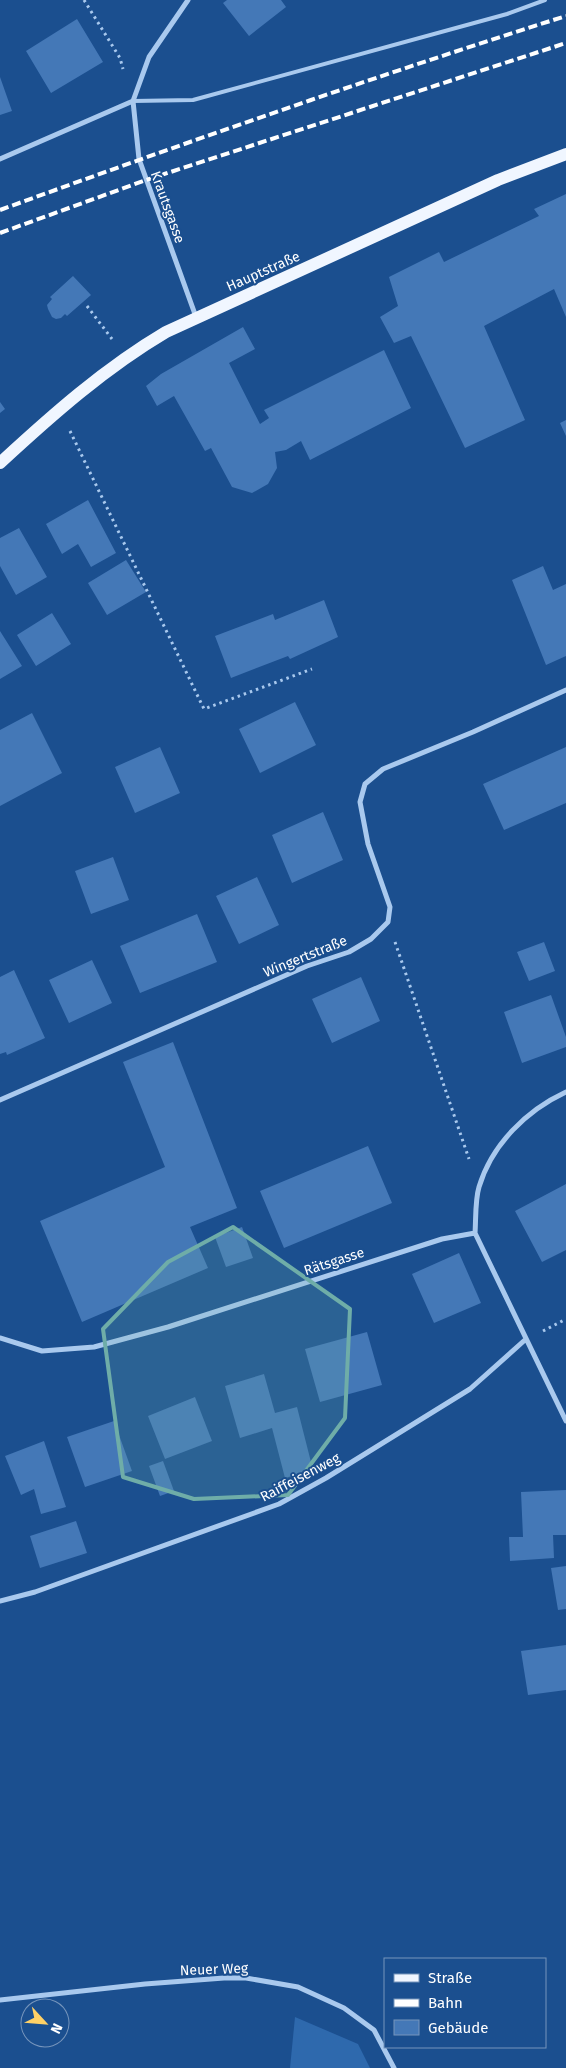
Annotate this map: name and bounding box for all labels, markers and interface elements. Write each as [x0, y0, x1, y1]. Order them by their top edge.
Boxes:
street label: Krautsgasse [147, 169, 188, 246]
street label: Hauptstraße [224, 248, 303, 295]
street label: Wingertstraße [261, 932, 350, 981]
street label: Rätsgasse [302, 1244, 367, 1279]
street label: Raiffeisenweg [257, 1449, 344, 1506]
legend [384, 1958, 546, 2048]
street label: Neuer Weg [180, 1960, 249, 1979]
text: Straße [428, 1969, 472, 1987]
text: Bahn [428, 1994, 463, 2012]
north arrow [20, 1998, 70, 2048]
text: Gebäude [428, 2019, 488, 2037]
text: N [47, 2021, 66, 2036]

